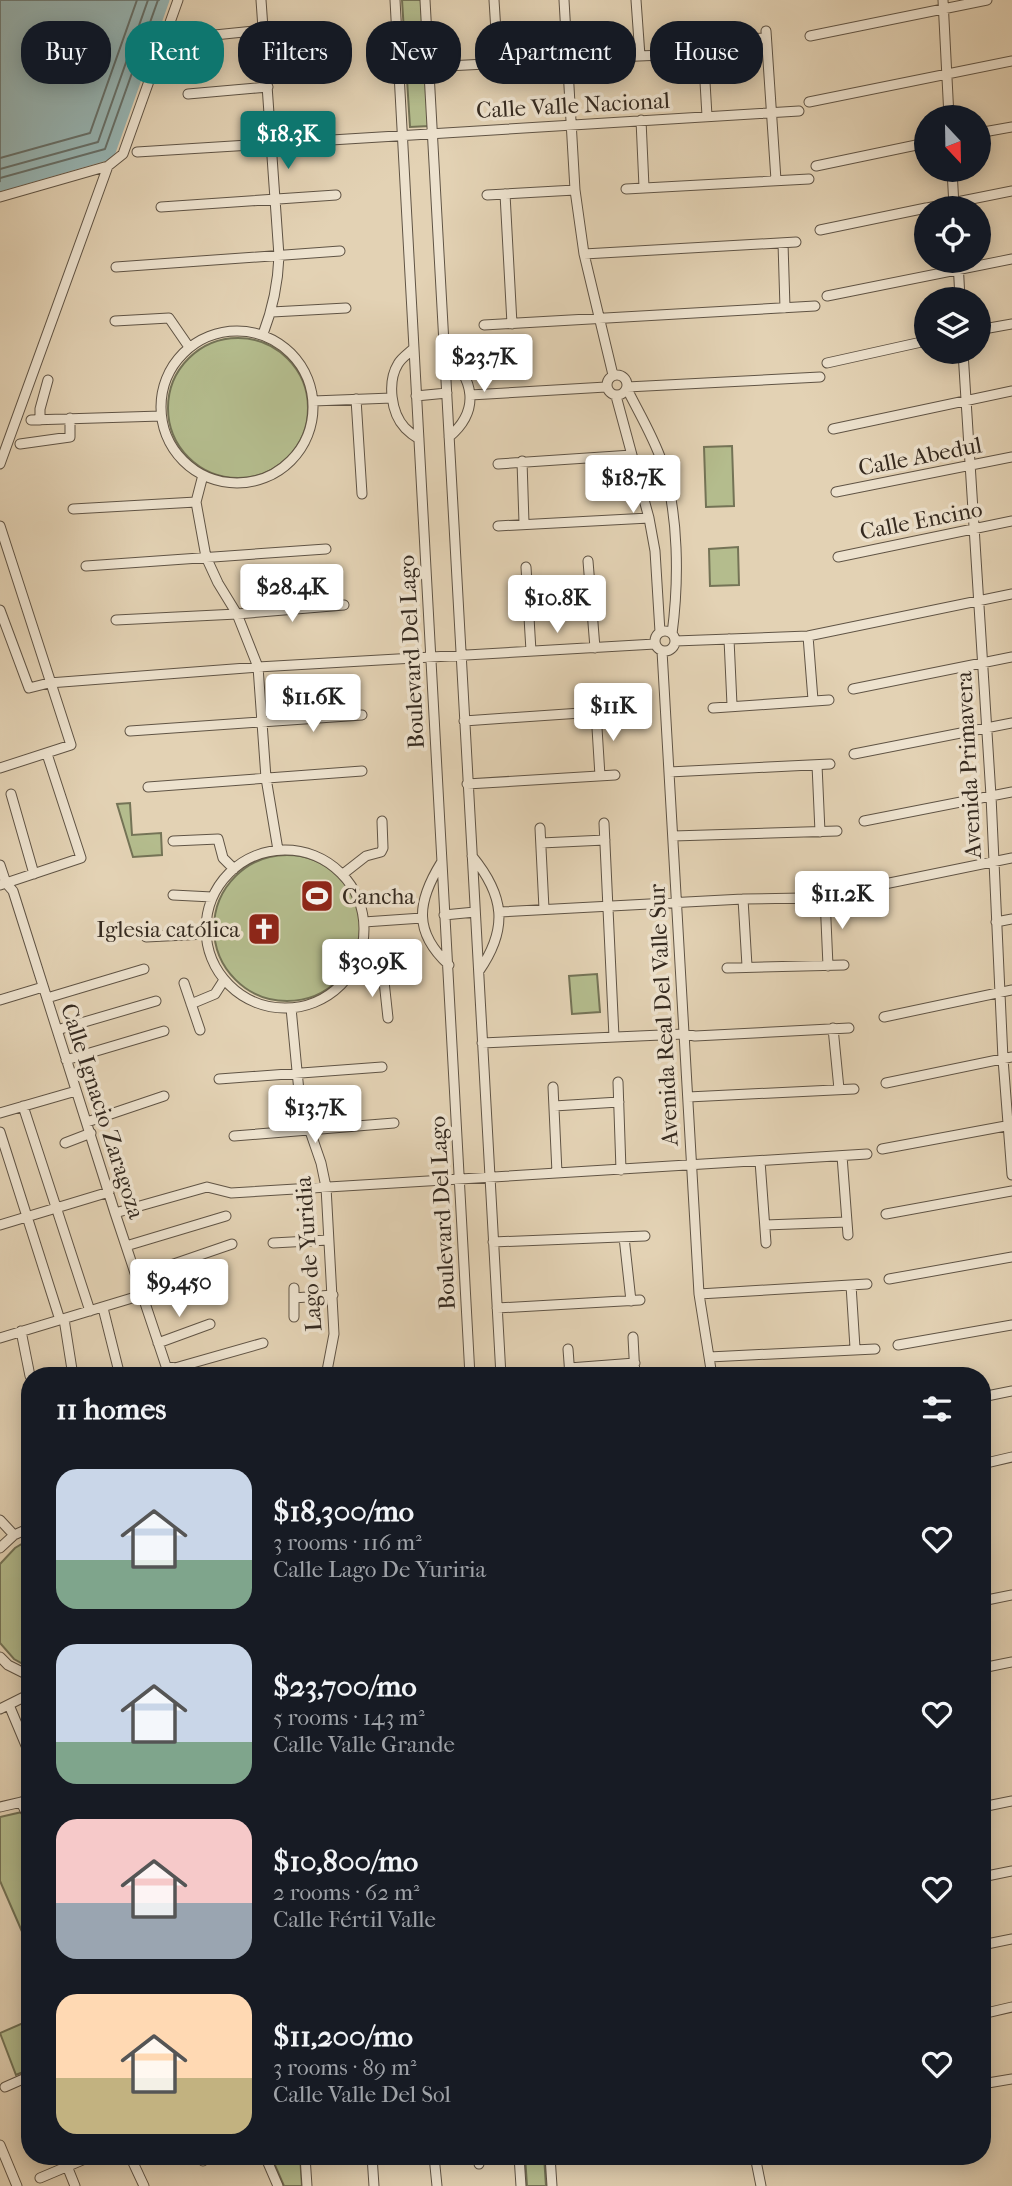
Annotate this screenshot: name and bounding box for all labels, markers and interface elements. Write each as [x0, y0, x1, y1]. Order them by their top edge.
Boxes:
chip: Buy [21, 21, 111, 84]
chip: Rent [125, 21, 224, 84]
chip: Filters [238, 21, 352, 84]
chip: New [366, 21, 461, 84]
chip: Apartment [475, 21, 636, 84]
chip: House [650, 21, 763, 84]
street label: Calle Valle Nacional [475, 87, 671, 124]
north arrow [914, 105, 990, 182]
map controls [914, 105, 991, 364]
pin: $18.3K [231, 111, 345, 171]
text: $18.3K [256, 120, 320, 147]
button: locate [914, 196, 991, 273]
button: layers [914, 287, 991, 364]
pin: $23.7K [427, 334, 541, 394]
text: $23.7K [452, 343, 516, 370]
street label: Calle Abedul [856, 431, 985, 482]
pin: $18.7K [576, 456, 690, 515]
text: $18.7K [601, 464, 665, 491]
street label: Calle Encino [858, 495, 985, 546]
street label: Boulevard Del Lago [393, 554, 430, 750]
pin: $28.4K [235, 564, 349, 624]
text: $28.4K [256, 573, 328, 600]
pin: $10.8K [500, 576, 614, 635]
text: $10.8K [524, 584, 590, 611]
street label: Avenida Primavera [950, 670, 987, 860]
pin: $11.6K [256, 674, 370, 734]
text: $11.6K [282, 683, 344, 710]
pin: $11K [572, 684, 654, 743]
text: $11K [590, 692, 636, 719]
pin: $11.2K [785, 872, 899, 931]
sports icon: Cancha [298, 877, 336, 915]
text: $11.2K [811, 880, 873, 907]
place label: Cancha [342, 883, 415, 910]
street label: Avenida Real Del Valle Sur [643, 883, 684, 1148]
church icon: Iglesia católica [245, 910, 283, 948]
place label: Iglesia católica [96, 916, 240, 943]
pin: $30.9K [315, 940, 429, 999]
text: $30.9K [338, 948, 406, 975]
street label: Calle Ignacio Zaragoza [55, 1000, 150, 1223]
pin: $13.7K [258, 1086, 372, 1145]
text: $13.7K [284, 1094, 346, 1121]
street label: Boulevard Del Lago [424, 1115, 461, 1311]
street label: Lago de Yuridia [290, 1175, 327, 1333]
pin: $9,450 [122, 1260, 236, 1319]
text: $9,450 [146, 1268, 212, 1295]
icon: filters [918, 1390, 956, 1428]
text: 11 homes [56, 1392, 166, 1427]
text: $18,300/mo [273, 1494, 414, 1529]
icon: home [112, 1497, 196, 1581]
icon: heart [918, 1520, 956, 1558]
text: 3 rooms · 116 m² [273, 1529, 422, 1556]
text: Calle Lago De Yuriria [273, 1556, 486, 1583]
text: $23,700/mo [273, 1669, 417, 1704]
icon: home [112, 1672, 196, 1756]
icon: heart [918, 1695, 956, 1733]
text: 5 rooms · 143 m² [273, 1704, 425, 1731]
text: Calle Valle Grande [273, 1731, 455, 1758]
text: $10,800/mo [273, 1844, 418, 1879]
icon: home [112, 1847, 196, 1931]
icon: heart [918, 1870, 956, 1908]
text: 2 rooms · 62 m² [273, 1879, 420, 1906]
text: Calle Fértil Valle [273, 1906, 436, 1933]
text: $11,200/mo [273, 2019, 413, 2054]
icon: home [112, 2022, 196, 2106]
icon: heart [918, 2045, 956, 2083]
text: 3 rooms · 89 m² [273, 2054, 417, 2081]
text: Calle Valle Del Sol [273, 2081, 451, 2108]

